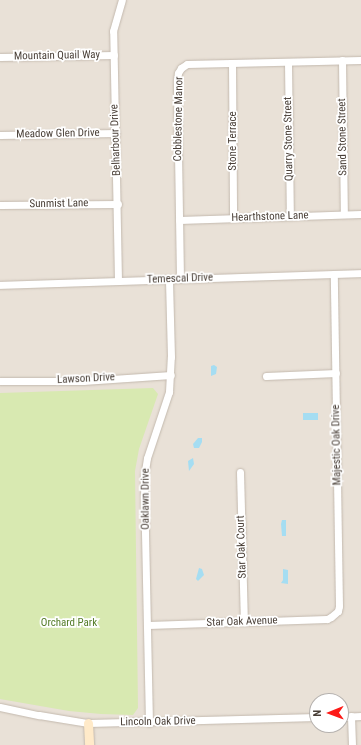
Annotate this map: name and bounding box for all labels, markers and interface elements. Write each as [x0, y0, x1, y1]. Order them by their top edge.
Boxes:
street label: Mountain Quail Way [14, 49, 100, 63]
street label: Cobblestone Manor [172, 77, 186, 161]
street label: Quarry Stone Street [282, 97, 296, 181]
street label: Sand Stone Street [336, 98, 350, 176]
street label: Belharbour Drive [108, 104, 124, 176]
street label: Stone Terrace [226, 111, 240, 171]
street label: Meadow Glen Drive [16, 127, 100, 141]
street label: Sunmist Lane [29, 197, 89, 211]
street label: Hearthstone Lane [231, 209, 309, 225]
street label: Temescal Drive [147, 271, 213, 287]
street label: Lawson Drive [57, 371, 115, 387]
street label: Majestic Oak Drive [330, 404, 344, 486]
street label: Oaklawn Drive [139, 468, 153, 530]
street label: Star Oak Court [234, 515, 250, 579]
street label: Star Oak Avenue [206, 614, 278, 630]
park label: Orchard Park [41, 616, 97, 630]
north arrow [309, 693, 349, 733]
text: N [311, 710, 324, 717]
street label: Lincoln Oak Drive [120, 715, 196, 729]

